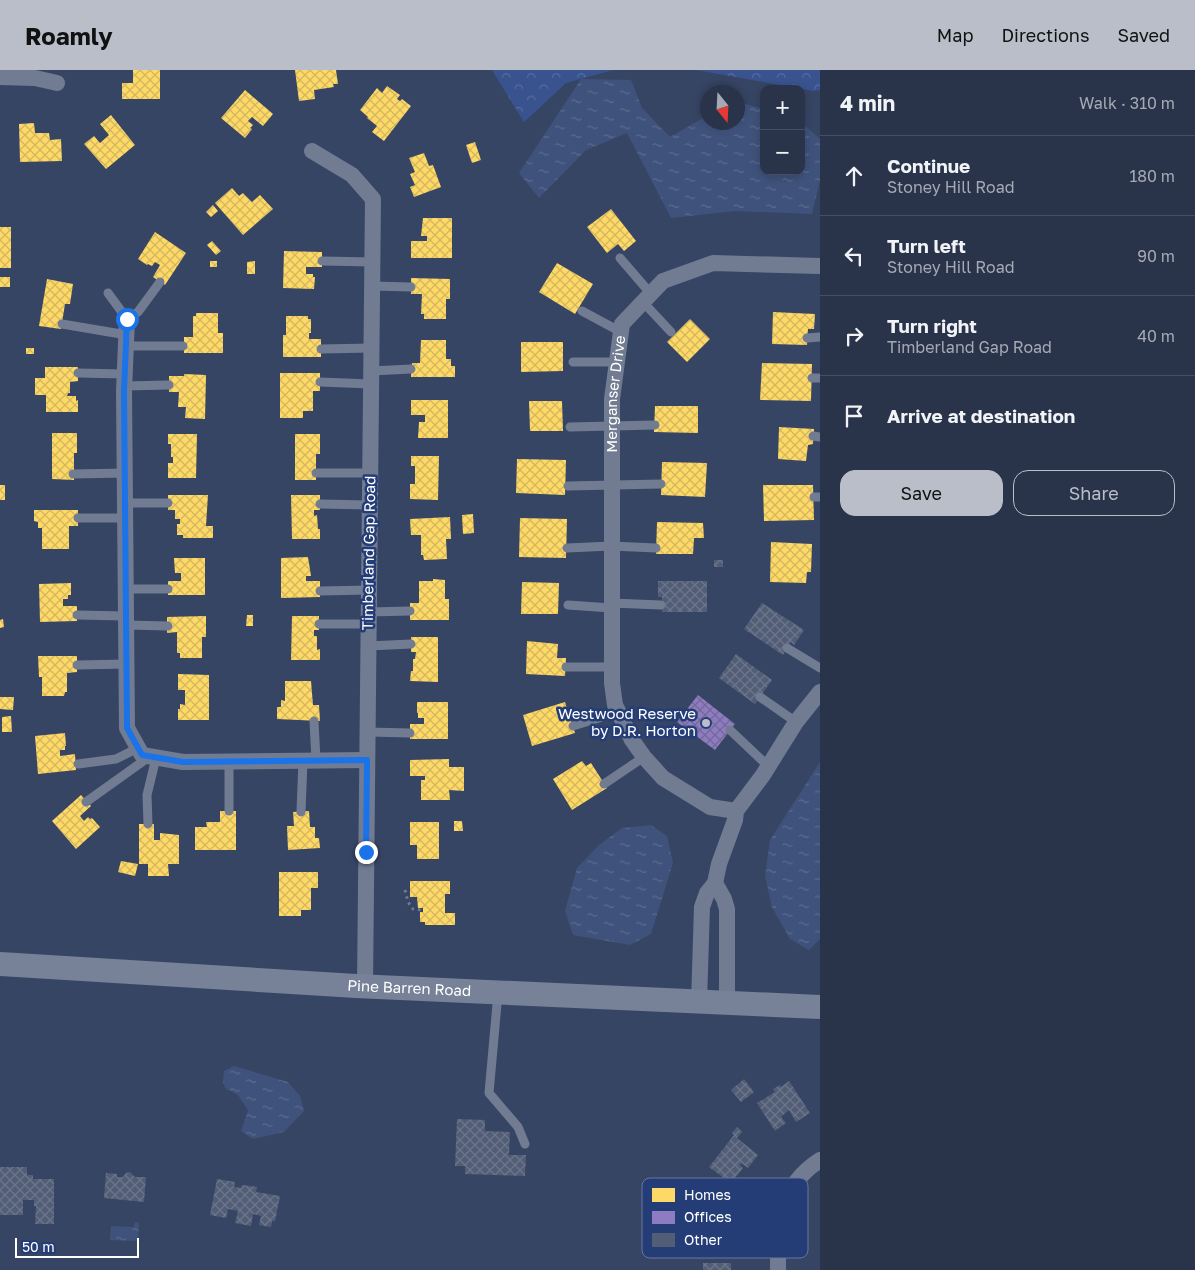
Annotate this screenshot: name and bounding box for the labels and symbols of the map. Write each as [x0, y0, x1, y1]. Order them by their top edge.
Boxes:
north arrow [700, 85, 745, 130]
route start [116, 308, 139, 331]
street label: Merganser Drive [602, 334, 628, 453]
street label: Timberland Gap Road [358, 476, 378, 630]
place label: Westwood Reserve by D.R. Horton [558, 704, 696, 739]
marker: Westwood Reserve by D.R. Horton [700, 717, 712, 729]
route end [355, 841, 378, 864]
street label: Pine Barren Road [347, 975, 472, 999]
legend [642, 1178, 808, 1258]
text: Homes [684, 1186, 731, 1203]
text: Offices [684, 1208, 732, 1225]
text: Other [684, 1231, 723, 1248]
scale bar [15, 1235, 139, 1258]

